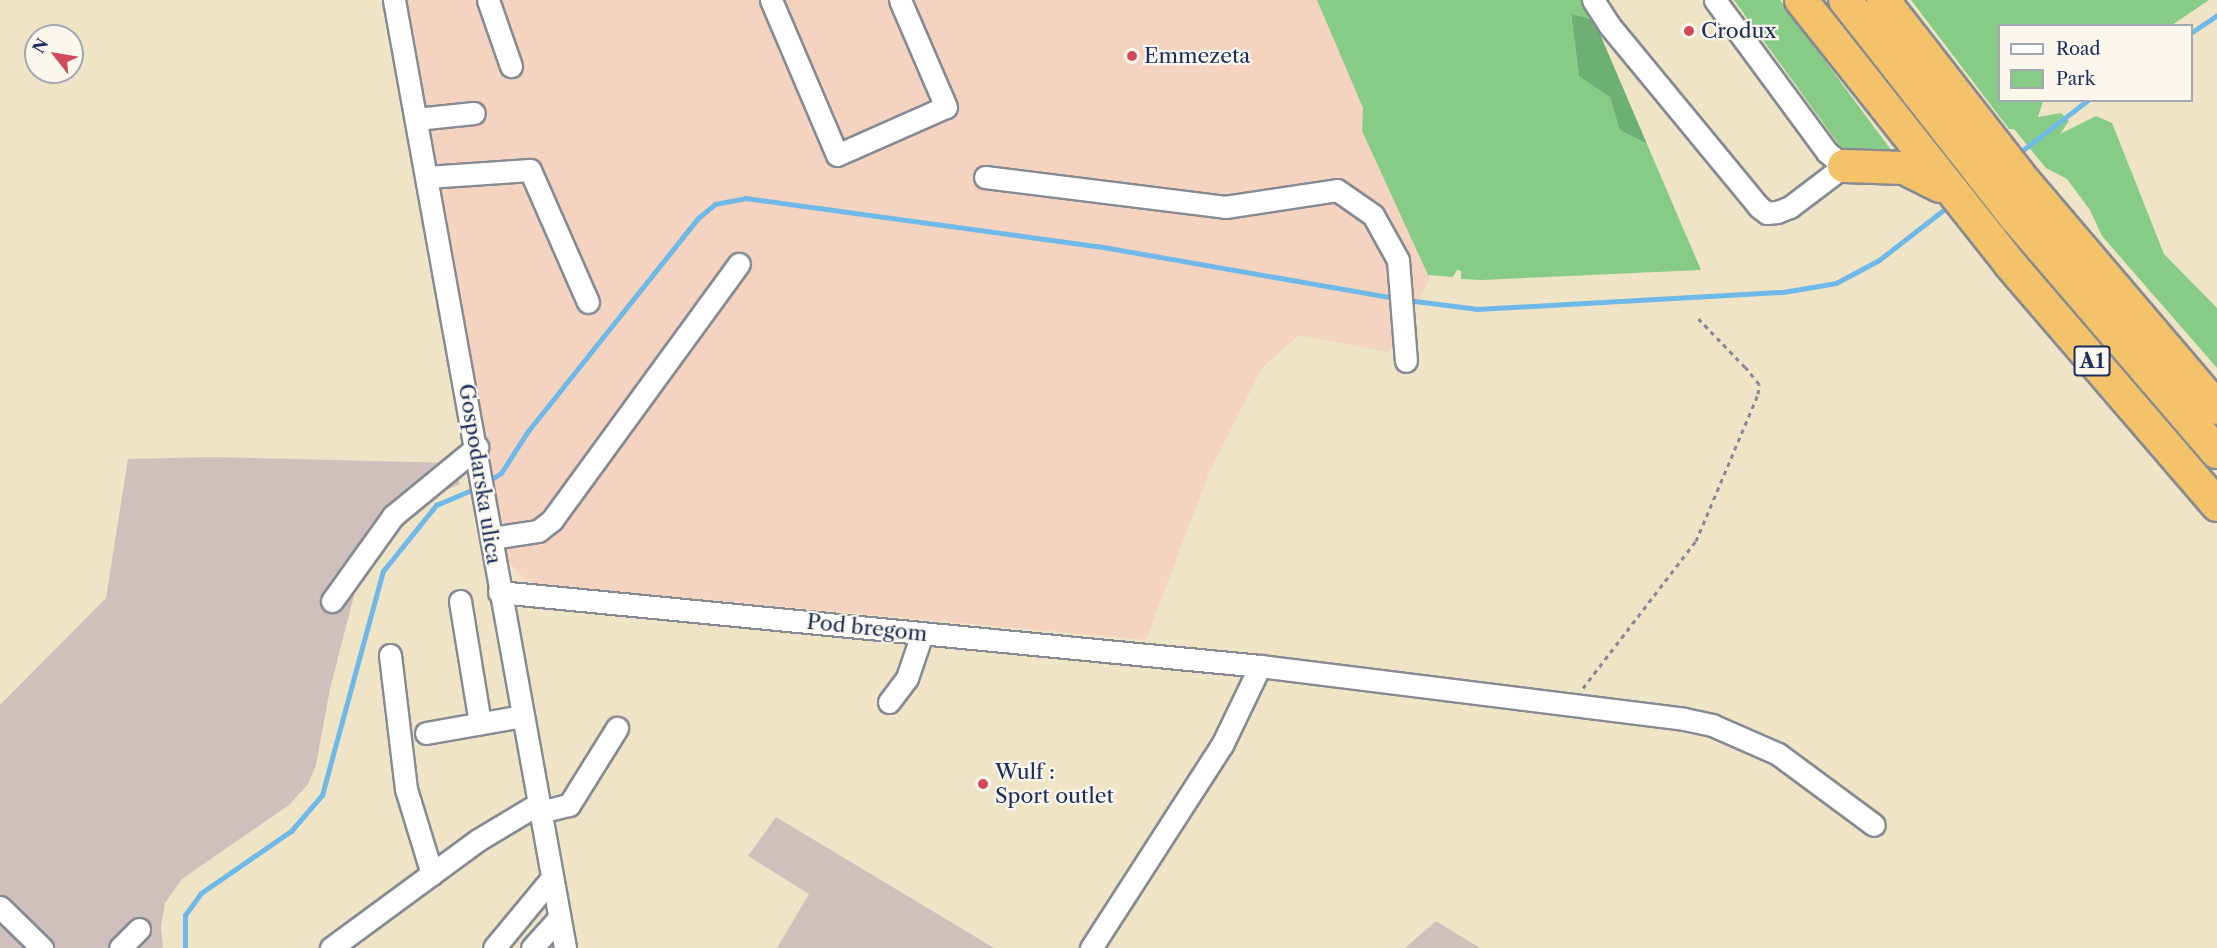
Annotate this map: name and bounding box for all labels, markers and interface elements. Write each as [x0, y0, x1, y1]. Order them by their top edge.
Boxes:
place label: Crodux [1701, 18, 1777, 44]
north arrow [24, 24, 84, 84]
marker: Crodux [1682, 24, 1696, 38]
legend [1998, 24, 2193, 102]
text: N [28, 35, 52, 57]
text: Road [2056, 38, 2101, 60]
place label: Emmezeta [1144, 43, 1250, 69]
marker: Emmezeta [1125, 49, 1139, 63]
text: Park [2056, 68, 2095, 90]
road number: A1 [2072, 344, 2112, 378]
street label: Gospodarska ulica [453, 382, 507, 566]
street label: Pod bregom [806, 609, 928, 647]
place label: Wulf : Sport outlet [995, 759, 1114, 809]
marker: Wulf : Sport outlet [976, 777, 990, 791]

